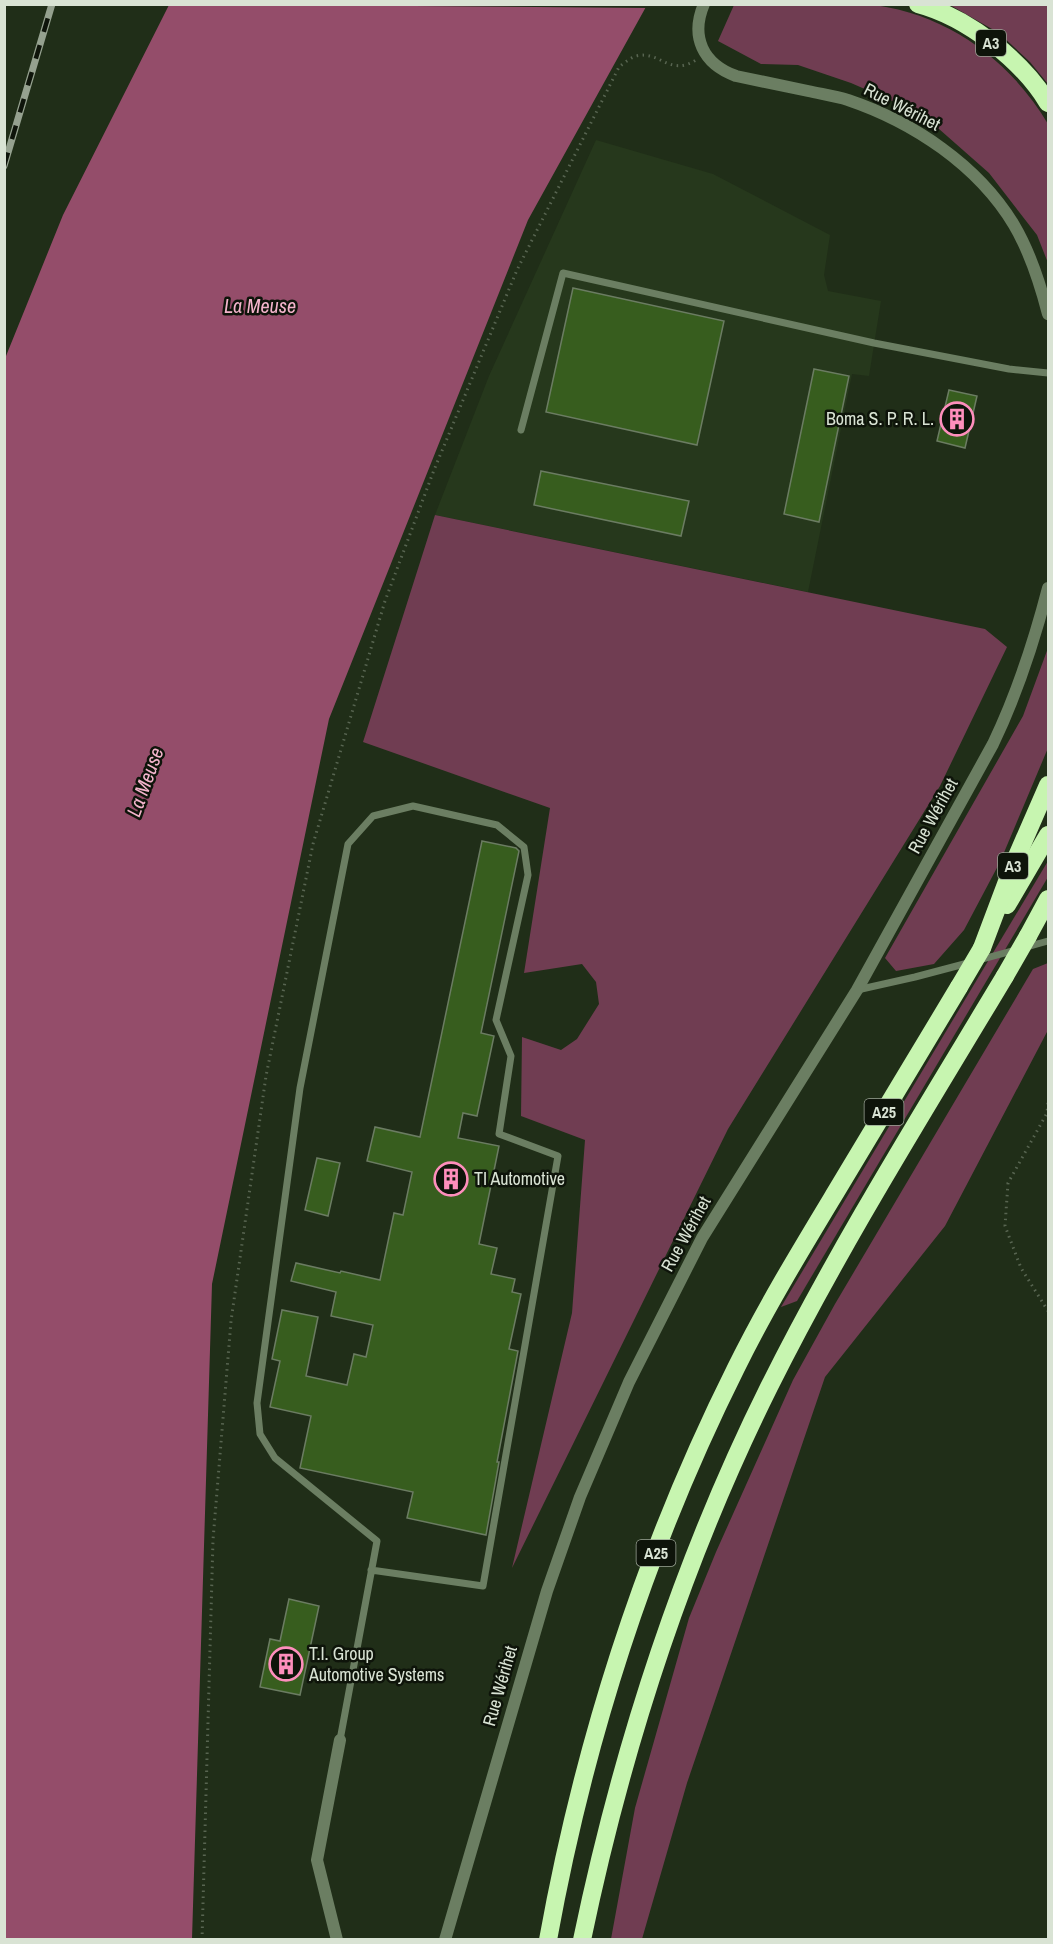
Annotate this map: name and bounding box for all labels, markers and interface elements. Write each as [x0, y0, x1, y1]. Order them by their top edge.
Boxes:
road number: A3 [976, 30, 1006, 56]
street label: Rue Wérihet [860, 77, 945, 136]
water label: La Meuse [224, 292, 296, 319]
building icon: Boma S. P. R. L. [939, 401, 975, 437]
place label: Boma S. P. R. L. [826, 406, 934, 431]
water label: La Meuse [120, 743, 170, 820]
street label: Rue Wérihet [902, 774, 964, 858]
road number: A3 [998, 853, 1028, 879]
road number: A25 [864, 1099, 904, 1125]
building icon: TI Automotive [433, 1161, 469, 1197]
place label: TI Automotive [474, 1166, 565, 1191]
street label: Rue Wérihet [655, 1192, 717, 1276]
road number: A25 [636, 1540, 676, 1566]
place label: T.I. Group Automotive Systems [308, 1641, 444, 1687]
street label: Rue Wérihet [476, 1643, 523, 1729]
building icon: T.I. Group Automotive Systems [268, 1646, 304, 1682]

